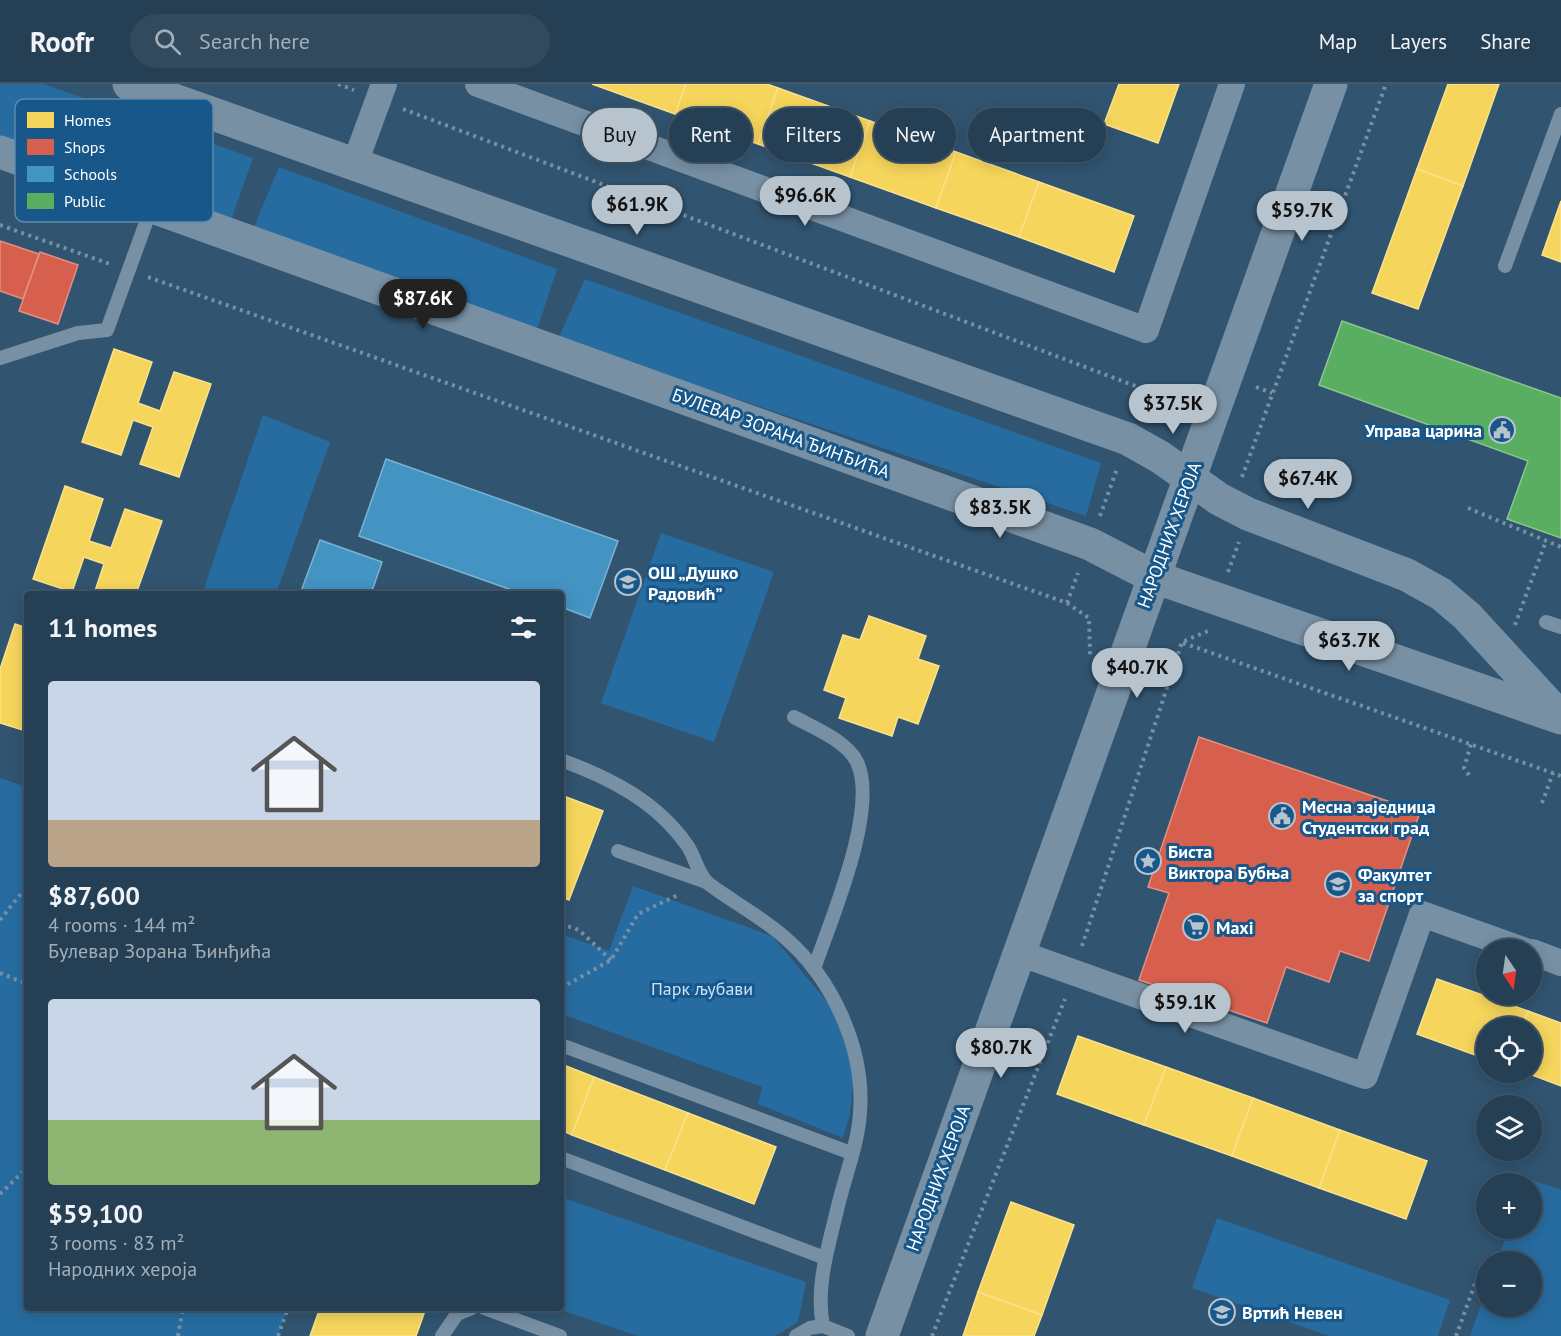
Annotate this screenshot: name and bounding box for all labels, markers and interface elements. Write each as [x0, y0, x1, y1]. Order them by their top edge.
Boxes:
search box [130, 14, 550, 68]
text: Roofr [30, 23, 94, 60]
icon: search [151, 25, 184, 58]
text: Search here [199, 27, 310, 55]
text: Map [1319, 28, 1357, 55]
text: Layers [1390, 28, 1447, 55]
text: Share [1480, 28, 1531, 55]
legend [15, 99, 213, 222]
chip: Buy [582, 108, 657, 162]
chip: Rent [669, 108, 752, 162]
chip: Filters [764, 108, 862, 162]
chip: New [874, 108, 956, 162]
chip: Apartment [968, 108, 1106, 162]
text: Homes [64, 110, 111, 130]
text: Shops [64, 137, 105, 157]
text: Schools [64, 164, 117, 184]
pin: $96.6K [756, 176, 854, 227]
text: $96.6K [774, 182, 836, 208]
pin: $61.9K [588, 185, 686, 236]
text: Public [64, 191, 106, 211]
text: $61.9K [606, 191, 668, 217]
pin: $59.7K [1253, 191, 1351, 242]
text: $59.7K [1271, 197, 1333, 223]
pin: $87.6K [374, 279, 472, 330]
text: $87.6K [393, 285, 453, 311]
street label: БУЛЕВАР ЗОРАНА ЂИНЂИЋА [669, 383, 893, 483]
pin: $37.5K [1124, 384, 1222, 435]
text: $37.5K [1143, 390, 1203, 416]
public building icon: Управа царина [1487, 415, 1517, 445]
place label: Управа царина [1364, 419, 1482, 442]
street label: НАРОДНИХ ХЕРОЈА [1132, 458, 1206, 611]
pin: $67.4K [1259, 459, 1357, 510]
text: $67.4K [1278, 465, 1338, 491]
pin: $83.5K [951, 488, 1049, 539]
text: $83.5K [969, 494, 1031, 520]
place label: ОШ „Душко Радовић” [648, 561, 739, 605]
school or university icon: ОШ „Душко Радовић” [613, 567, 643, 597]
text: 11 homes [48, 611, 157, 644]
icon: filters [507, 611, 540, 644]
pin: $63.7K [1300, 621, 1398, 672]
text: $63.7K [1318, 627, 1380, 653]
pin: $40.7K [1088, 648, 1186, 699]
text: $40.7K [1106, 654, 1168, 680]
icon: home [240, 720, 348, 828]
place label: Месна заједница Студентски град [1302, 795, 1436, 839]
public building icon: Месна заједница Студентски град [1267, 801, 1297, 831]
place label: Биста Виктора Бубња [1168, 840, 1289, 884]
place icon: Биста Виктора Бубња [1133, 846, 1163, 876]
place label: Факултет за спорт [1358, 863, 1432, 907]
school or university icon: Факултет за спорт [1323, 869, 1353, 899]
text: $87,600 [48, 879, 140, 912]
text: 4 rooms · 144 m² [48, 912, 195, 938]
supermarket icon: Maxi [1181, 912, 1211, 942]
place label: Maxi [1216, 916, 1254, 939]
text: Булевар Зорана Ђинђића [48, 938, 271, 964]
north arrow [1476, 939, 1542, 1005]
map controls [1476, 939, 1542, 1317]
park label: Парк љубави [651, 977, 753, 1000]
pin: $59.1K [1136, 983, 1234, 1034]
text: $59.1K [1154, 989, 1216, 1015]
button: locate [1476, 1017, 1542, 1083]
pin: $80.7K [952, 1028, 1050, 1079]
text: $80.7K [970, 1034, 1032, 1060]
icon: home [240, 1038, 348, 1146]
button: layers [1476, 1095, 1542, 1161]
street label: НАРОДНИХ ХЕРОЈА [901, 1101, 975, 1254]
button: + [1476, 1173, 1542, 1239]
text: $59,100 [48, 1197, 143, 1230]
text: 3 rooms · 83 m² [48, 1230, 184, 1256]
button: − [1476, 1251, 1542, 1317]
text: Народних хероја [48, 1256, 197, 1282]
school or university icon: Вртић Невен [1207, 1297, 1237, 1327]
place label: Вртић Невен [1242, 1301, 1343, 1324]

